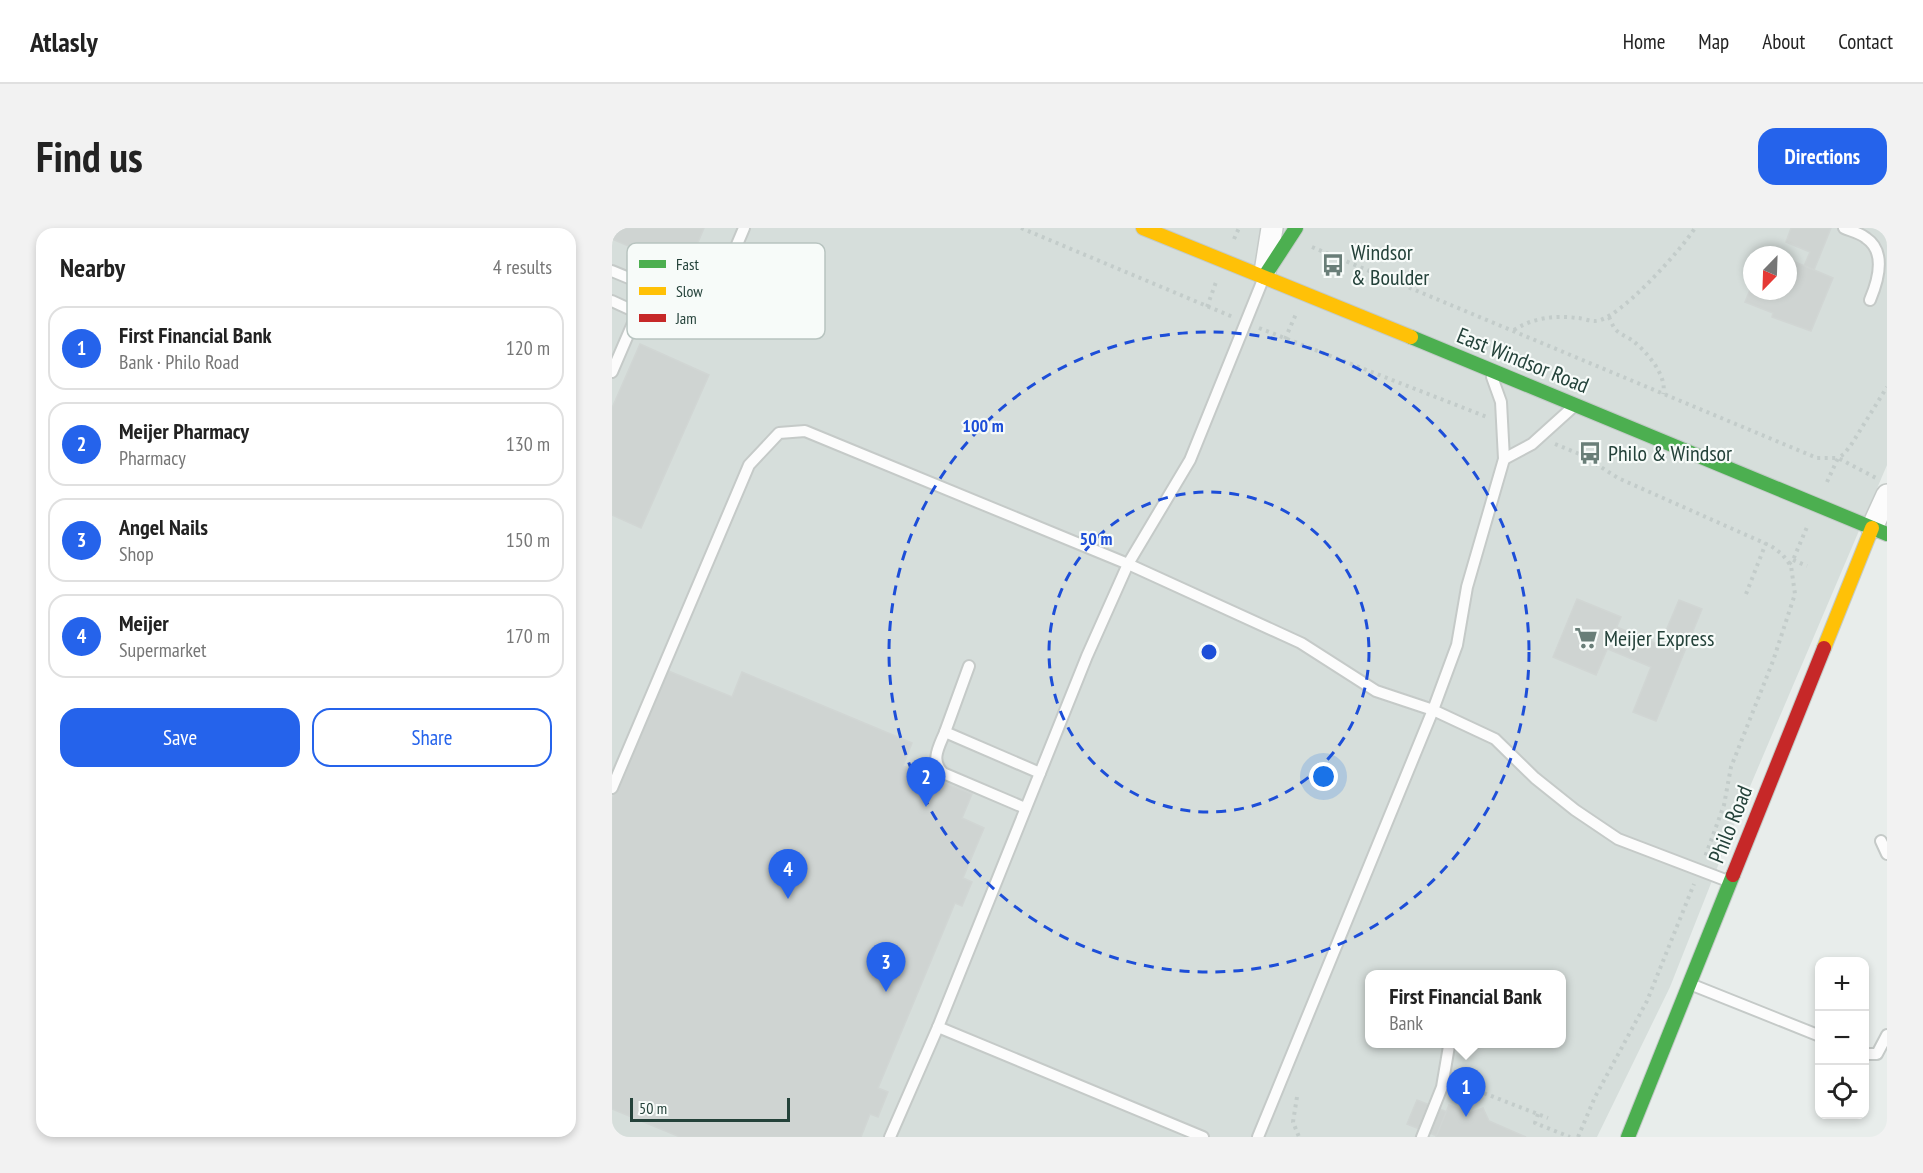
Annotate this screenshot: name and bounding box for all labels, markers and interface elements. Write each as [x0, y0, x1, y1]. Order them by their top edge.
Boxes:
text: Atlasly [30, 23, 98, 60]
text: Home [1623, 28, 1665, 55]
text: Map [1698, 28, 1729, 55]
text: About [1762, 28, 1805, 55]
text: Contact [1838, 28, 1893, 55]
button: Directions [1758, 128, 1887, 185]
text: Find us [36, 129, 143, 184]
place label: Windsor & Boulder [1351, 238, 1429, 291]
legend [627, 243, 825, 339]
north arrow [1743, 246, 1797, 300]
text: Nearby [60, 251, 125, 284]
bus stop icon: Windsor & Boulder [1320, 252, 1346, 278]
text: 4 results [493, 254, 552, 280]
text: Fast [676, 254, 699, 274]
text: Slow [676, 281, 703, 301]
text: Jam [675, 308, 697, 328]
text: First Financial Bank [119, 321, 272, 349]
street label: East Windsor Road [1453, 321, 1593, 399]
text: 1 [77, 335, 86, 361]
text: 120 m [506, 335, 550, 361]
text: Bank · Philo Road [119, 349, 239, 375]
text: 100 m [962, 414, 1004, 437]
text: Meijer Pharmacy [119, 417, 249, 445]
text: 2 [77, 431, 86, 457]
text: 130 m [506, 431, 550, 457]
place label: Philo & Windsor [1608, 439, 1732, 467]
bus stop icon: Philo & Windsor [1577, 440, 1603, 466]
text: Pharmacy [119, 445, 186, 471]
text: Angel Nails [119, 513, 208, 541]
text: 3 [77, 527, 86, 553]
text: 150 m [506, 527, 550, 553]
text: 50 m [1080, 527, 1112, 550]
text: Shop [119, 541, 154, 567]
text: Meijer [119, 609, 169, 637]
text: 4 [77, 623, 86, 649]
text: 170 m [506, 623, 550, 649]
place label: Meijer Express [1604, 624, 1714, 652]
supermarket icon: Meijer Express [1573, 625, 1599, 651]
text: Supermarket [119, 637, 207, 663]
centre of rings [1199, 642, 1219, 662]
button: Save [60, 708, 300, 767]
button: Share [312, 708, 552, 767]
pin: 2 [906, 758, 946, 807]
your location [1309, 762, 1338, 791]
street label: Philo Road [1702, 781, 1758, 867]
pin: 4 [768, 850, 807, 899]
pin: 3 [866, 942, 906, 992]
map controls [1815, 957, 1869, 1119]
button: + [1815, 957, 1869, 1011]
popup [1365, 970, 1566, 1048]
text: First Financial Bank [1389, 982, 1542, 1010]
text: Bank [1389, 1010, 1423, 1036]
button: − [1815, 1011, 1869, 1065]
button: locate [1815, 1065, 1869, 1119]
pin: 1 [1446, 1068, 1486, 1117]
scale bar [630, 1095, 790, 1122]
text: 50 m [639, 1098, 667, 1118]

